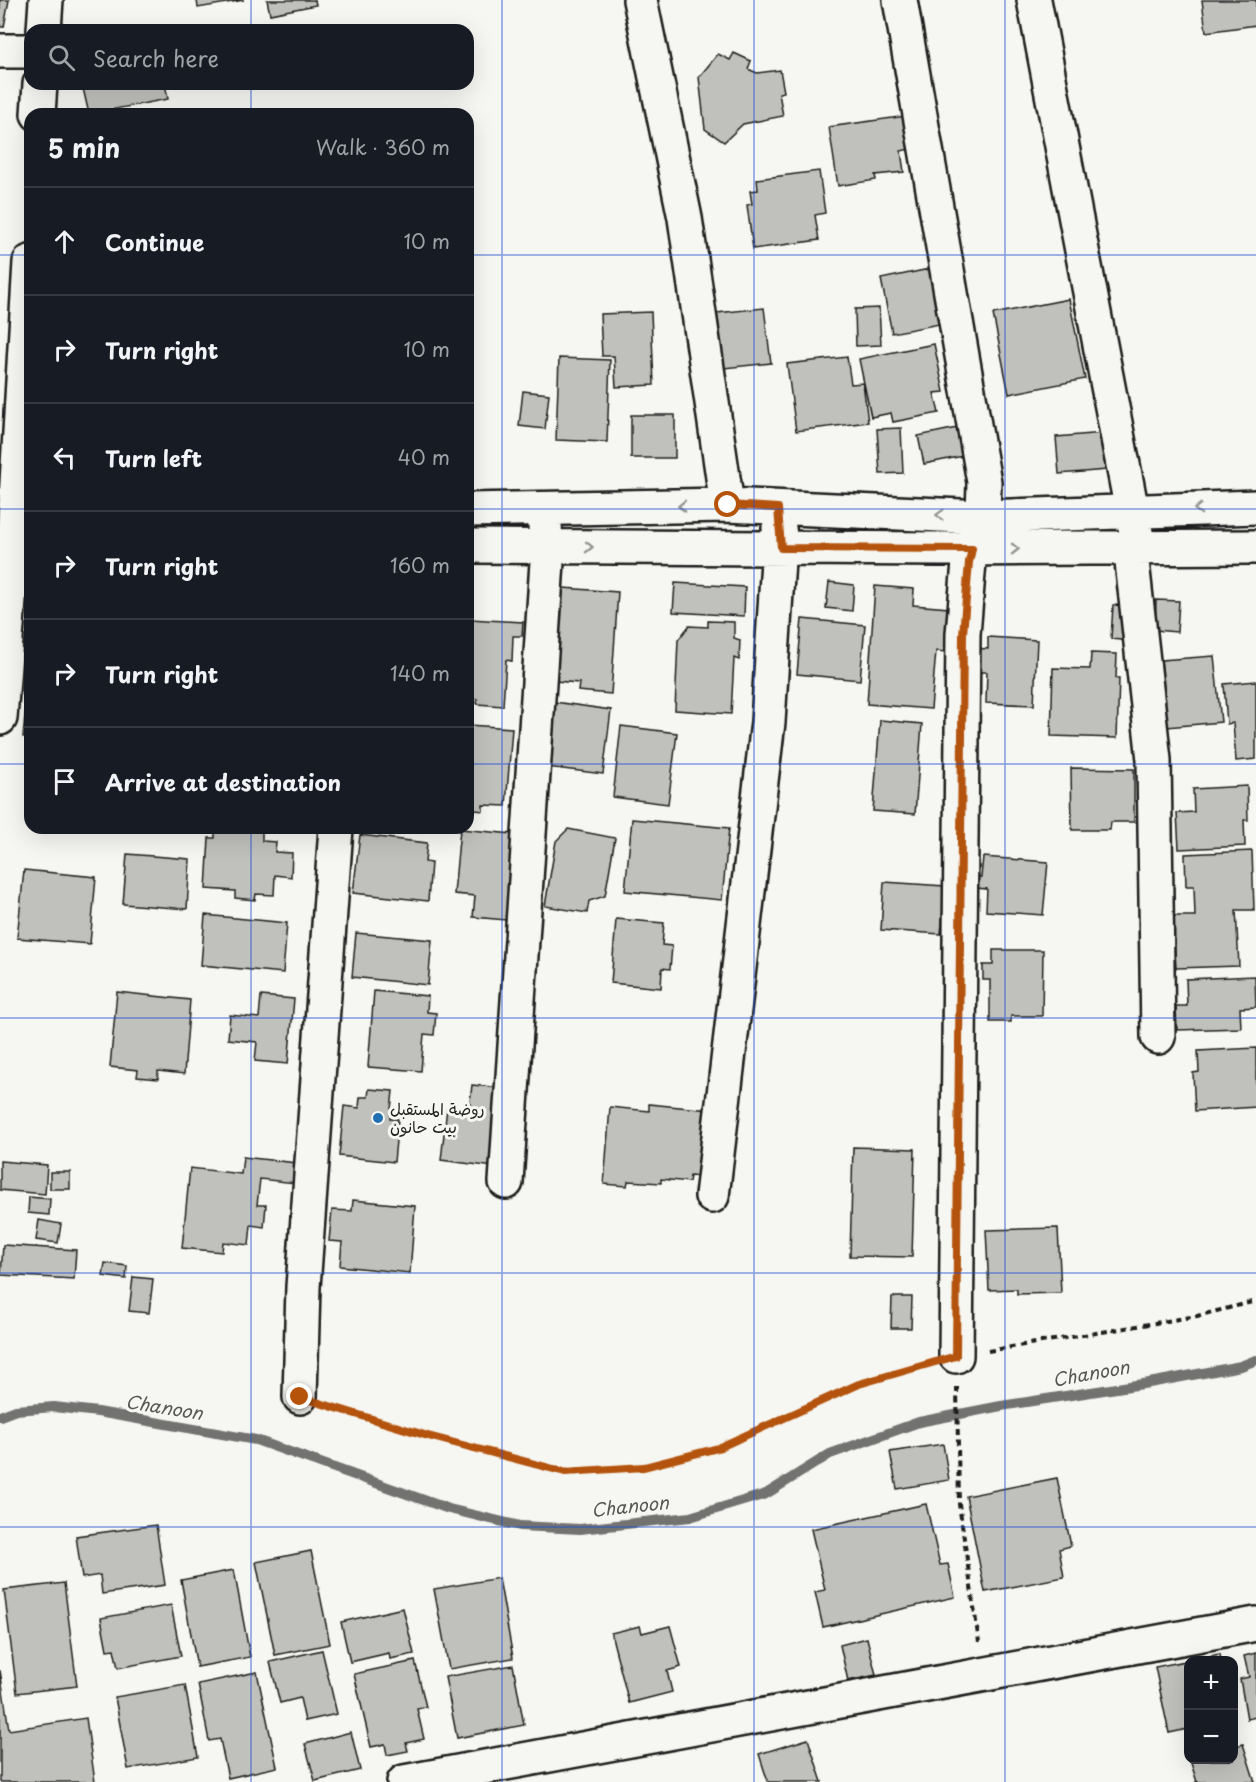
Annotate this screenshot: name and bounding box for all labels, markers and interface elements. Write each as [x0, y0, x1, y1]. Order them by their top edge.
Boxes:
search box [24, 24, 474, 90]
icon: search [45, 41, 78, 74]
text: Search here [93, 41, 219, 74]
text: 5 min [48, 128, 120, 167]
text: Walk · 360 m [316, 132, 450, 162]
icon: ahead [48, 225, 81, 258]
text: Continue [105, 225, 204, 258]
text: 10 m [403, 226, 450, 256]
icon: right [48, 333, 81, 366]
text: Turn right [105, 333, 218, 366]
text: 10 m [403, 334, 450, 364]
icon: left [48, 441, 81, 474]
text: Turn left [105, 441, 202, 474]
text: 40 m [398, 442, 450, 472]
route start [714, 491, 740, 517]
one-way arrow [678, 500, 687, 512]
one-way arrow [1193, 503, 1202, 515]
one-way arrow [935, 509, 944, 522]
one-way arrow [585, 540, 594, 553]
one-way arrow [1011, 543, 1020, 555]
icon: right [48, 549, 81, 582]
text: Turn right [105, 549, 218, 582]
text: 160 m [390, 550, 450, 580]
icon: right [48, 657, 81, 690]
text: Turn right [105, 657, 218, 690]
text: 140 m [390, 658, 450, 688]
icon: arrive [48, 765, 81, 798]
text: Arrive at destination [105, 765, 341, 798]
place label: روضة المستقبل بيت حانون [390, 1096, 485, 1138]
marker: روضة المستقبل بيت حانون [371, 1111, 385, 1125]
water label: Chanoon [1050, 1352, 1132, 1393]
route end [286, 1383, 312, 1409]
water label: Chanoon [124, 1387, 206, 1426]
water label: Chanoon [590, 1488, 671, 1523]
map controls [1184, 1656, 1238, 1764]
button: + [1184, 1656, 1238, 1710]
button: − [1184, 1710, 1238, 1764]

